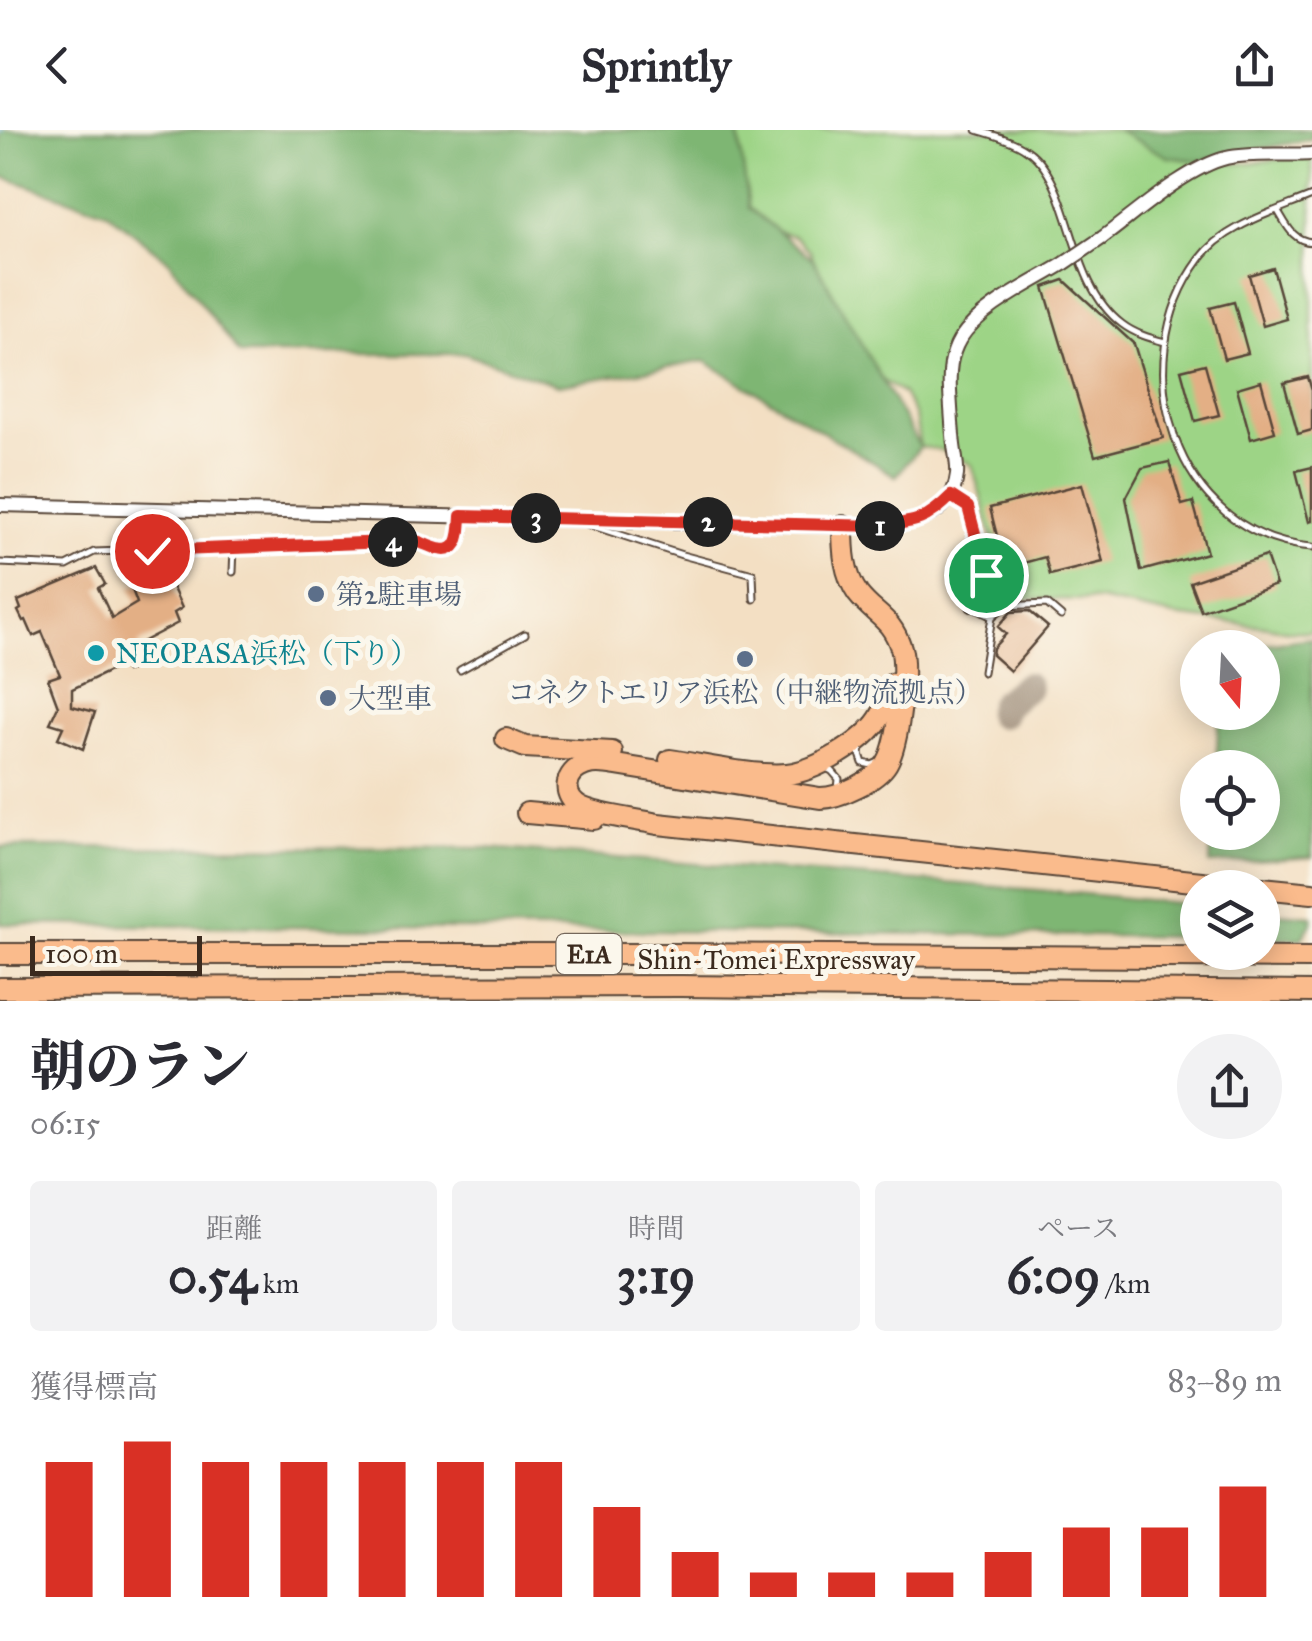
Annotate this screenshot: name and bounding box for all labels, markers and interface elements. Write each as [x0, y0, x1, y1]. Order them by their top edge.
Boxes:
icon: back [30, 38, 85, 93]
text: Sprintly [581, 38, 731, 93]
icon: share [1227, 38, 1282, 93]
pin: 3 [511, 493, 561, 543]
pin: 2 [683, 497, 733, 547]
text: 3 [530, 500, 542, 535]
pin: 1 [855, 501, 905, 551]
text: 2 [701, 504, 715, 539]
text: 1 [874, 508, 886, 543]
pin [110, 509, 195, 594]
pin: 4 [368, 517, 418, 567]
icon: check [125, 524, 180, 579]
text: 4 [385, 524, 401, 559]
pin [944, 533, 1029, 618]
icon: arrive [959, 548, 1014, 603]
place label: 第2駐車場 [336, 577, 462, 612]
marker: 第2駐車場 [305, 583, 327, 605]
north arrow [1180, 630, 1280, 730]
map controls [1180, 630, 1280, 970]
place label: NEOPASA浜松（下り） [116, 636, 418, 671]
marker: NEOPASA浜松（下り） [85, 642, 107, 664]
marker: コネクトエリア浜松（中継物流拠点） [734, 648, 756, 670]
place label: コネクトエリア浜松（中継物流拠点） [508, 675, 982, 710]
place label: 大型車 [348, 681, 432, 716]
marker: 大型車 [317, 687, 339, 709]
button: locate [1180, 750, 1280, 850]
button: layers [1180, 870, 1280, 970]
scale bar [30, 931, 202, 976]
road number: E1A [556, 934, 622, 974]
text: 100 m [45, 936, 118, 971]
street label: Shin-Tomei Expressway [637, 942, 916, 977]
text: 朝のラン [30, 1033, 250, 1100]
button: share [1177, 1034, 1282, 1139]
text: 06:15 [30, 1104, 100, 1143]
text: 距離 [206, 1211, 262, 1246]
text: 時間 [628, 1211, 684, 1246]
text: ペース [1037, 1211, 1120, 1246]
text: 0.54 [168, 1246, 257, 1307]
text: 3:19 [617, 1246, 695, 1307]
text: 6:09 [1006, 1246, 1100, 1307]
text: km [257, 1266, 299, 1301]
text: /km [1100, 1266, 1150, 1301]
text: 83–89 m [1167, 1361, 1282, 1400]
text: 獲得標高 [30, 1368, 158, 1407]

